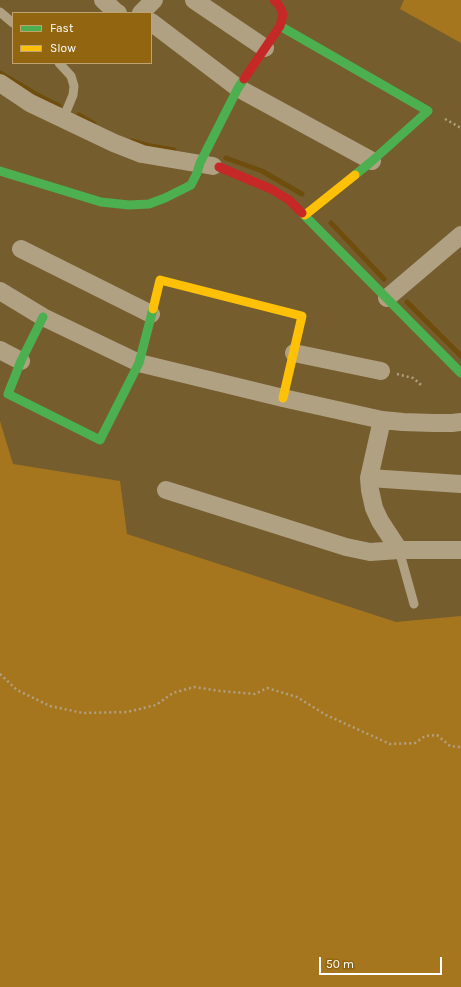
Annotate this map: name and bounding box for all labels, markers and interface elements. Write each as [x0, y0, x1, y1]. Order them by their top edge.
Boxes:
legend [12, 12, 152, 64]
text: Fast [50, 21, 73, 35]
text: Slow [50, 41, 76, 55]
scale bar [321, 949, 444, 975]
text: 50 m [326, 957, 354, 971]

